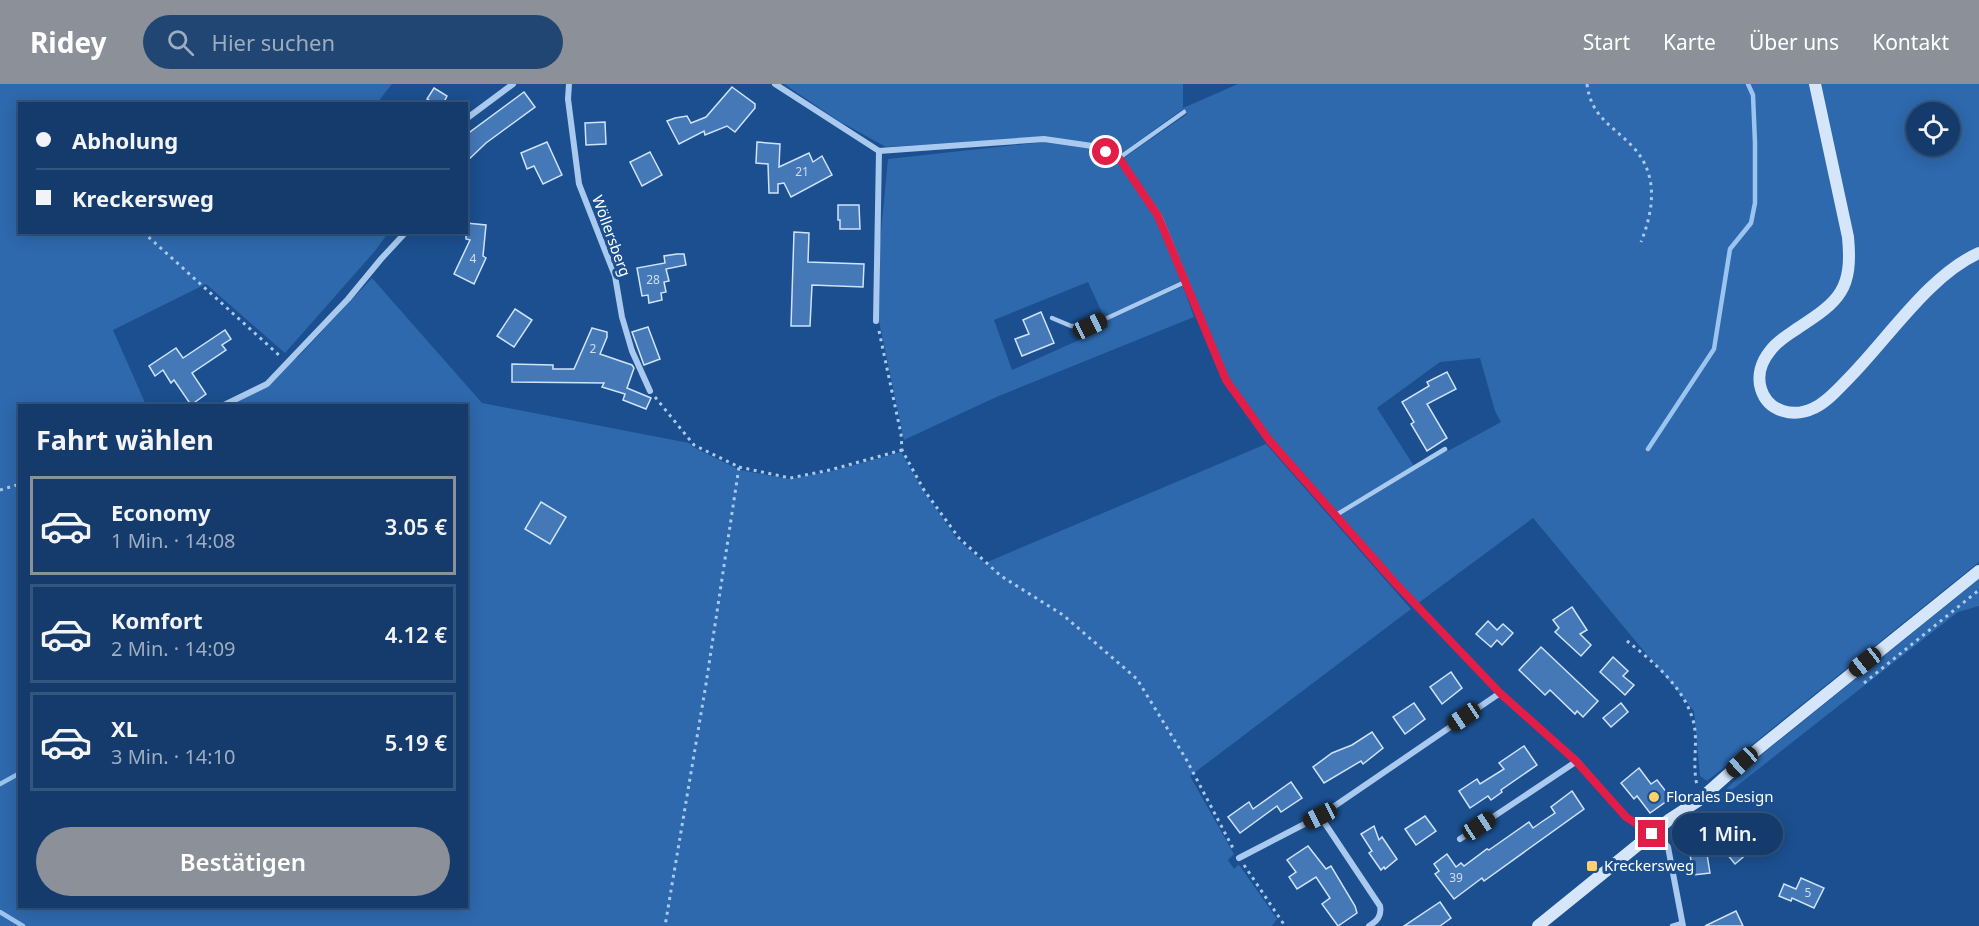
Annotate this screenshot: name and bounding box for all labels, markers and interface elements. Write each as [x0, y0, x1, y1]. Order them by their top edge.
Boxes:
search box [143, 15, 563, 69]
text: Ridey [30, 23, 107, 61]
icon: search [164, 26, 197, 59]
text: Hier suchen [212, 27, 335, 57]
text: Start [1583, 28, 1630, 56]
text: Karte [1663, 28, 1716, 56]
text: Über uns [1749, 28, 1839, 56]
text: Kontakt [1872, 28, 1949, 56]
map controls [1906, 102, 1960, 156]
button: locate [1906, 102, 1960, 156]
text: Abholung [72, 125, 178, 155]
route start [1092, 138, 1119, 165]
house number: 21 [795, 163, 809, 180]
text: Kreckersweg [72, 183, 214, 213]
street label: Wöllersberg [588, 192, 636, 279]
house number: 4 [470, 250, 477, 267]
house number: 28 [646, 271, 660, 288]
car [1070, 310, 1110, 342]
house number: 2 [590, 340, 597, 357]
text: Fahrt wählen [36, 421, 214, 458]
text: Economy [111, 497, 210, 527]
icon: car [39, 499, 93, 553]
text: 3.05 € [385, 511, 447, 541]
text: 1 Min. · 14:08 [111, 527, 236, 554]
text: Komfort [111, 605, 202, 635]
icon: car [39, 607, 93, 661]
text: 4.12 € [385, 619, 447, 649]
text: 2 Min. · 14:09 [111, 635, 236, 662]
car [1845, 644, 1885, 680]
car [1444, 699, 1484, 735]
text: XL [111, 713, 138, 743]
icon: car [39, 715, 93, 769]
text: 5.19 € [385, 727, 447, 757]
text: 3 Min. · 14:10 [111, 743, 236, 770]
car [1723, 743, 1761, 781]
place label: Florales Design [1666, 786, 1773, 806]
marker: Florales Design [1647, 790, 1661, 804]
car [1300, 800, 1340, 832]
car [1459, 809, 1499, 843]
callout: 1 Min. [1673, 813, 1784, 855]
route end [1638, 820, 1665, 847]
text: 1 Min. [1698, 820, 1757, 847]
button: Bestätigen [36, 827, 450, 896]
place label: Kreckersweg [1604, 855, 1694, 875]
marker: Kreckersweg [1585, 859, 1599, 873]
house number: 39 [1449, 869, 1463, 886]
house number: 5 [1805, 884, 1812, 901]

